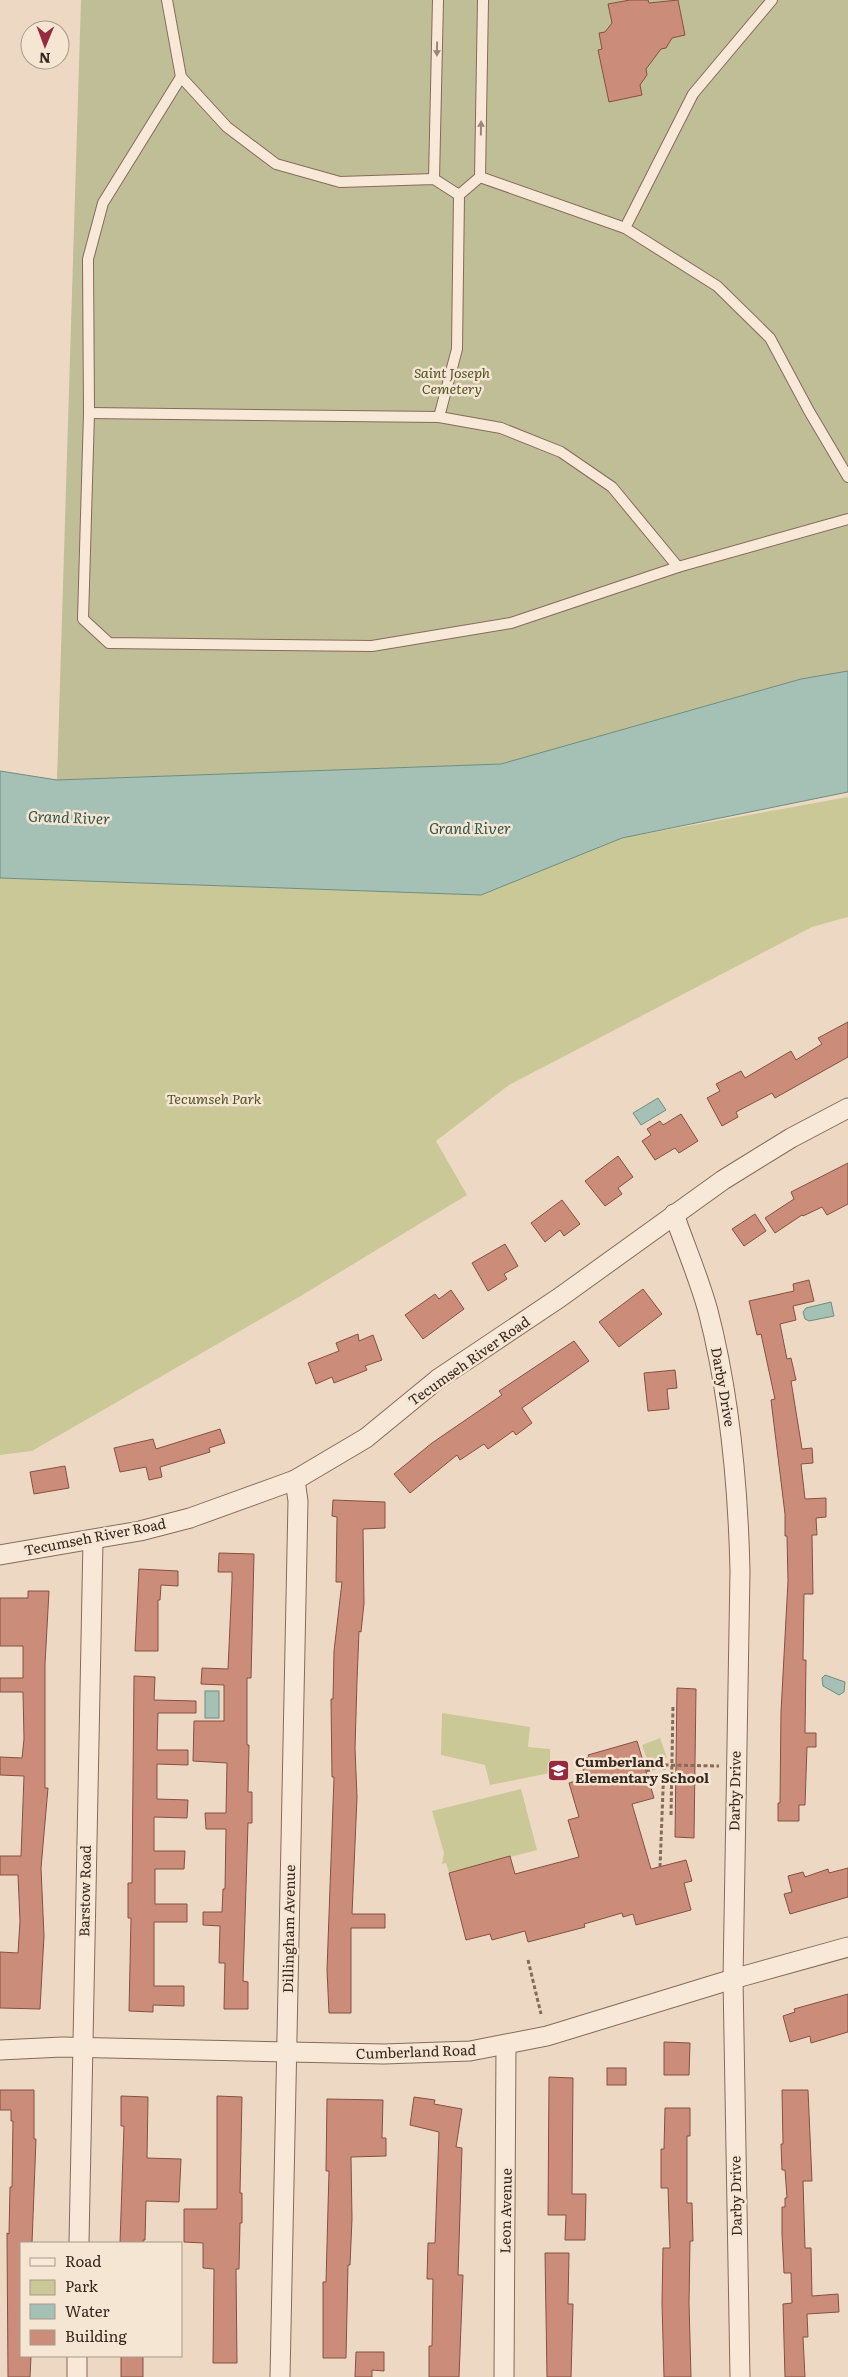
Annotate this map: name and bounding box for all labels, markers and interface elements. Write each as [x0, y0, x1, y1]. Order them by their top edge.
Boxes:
north arrow [20, 20, 70, 70]
one-way arrow [433, 41, 441, 57]
text: N [38, 49, 51, 69]
one-way arrow [477, 120, 485, 136]
park label: Saint Joseph Cemetery [414, 362, 491, 398]
water label: Grand River [28, 804, 111, 829]
water label: Grand River [429, 816, 511, 839]
park label: Tecumseh Park [167, 1088, 262, 1108]
street label: Tecumseh River Road [404, 1310, 534, 1410]
street label: Darby Drive [707, 1346, 741, 1428]
street label: Tecumseh River Road [22, 1512, 168, 1560]
place label: Cumberland Elementary School [575, 1751, 709, 1787]
street label: Darby Drive [723, 1751, 745, 1831]
school or university icon: Cumberland Elementary School [547, 1758, 571, 1782]
street label: Barstow Road [73, 1844, 95, 1937]
street label: Dillingham Avenue [277, 1865, 299, 1993]
street label: Cumberland Road [356, 2039, 477, 2063]
street label: Darby Drive [724, 2156, 746, 2236]
street label: Leon Avenue [494, 2168, 516, 2254]
legend [20, 2242, 182, 2357]
text: Road [65, 2249, 101, 2272]
text: Park [65, 2274, 99, 2297]
text: Water [65, 2299, 110, 2322]
text: Building [65, 2324, 127, 2347]

